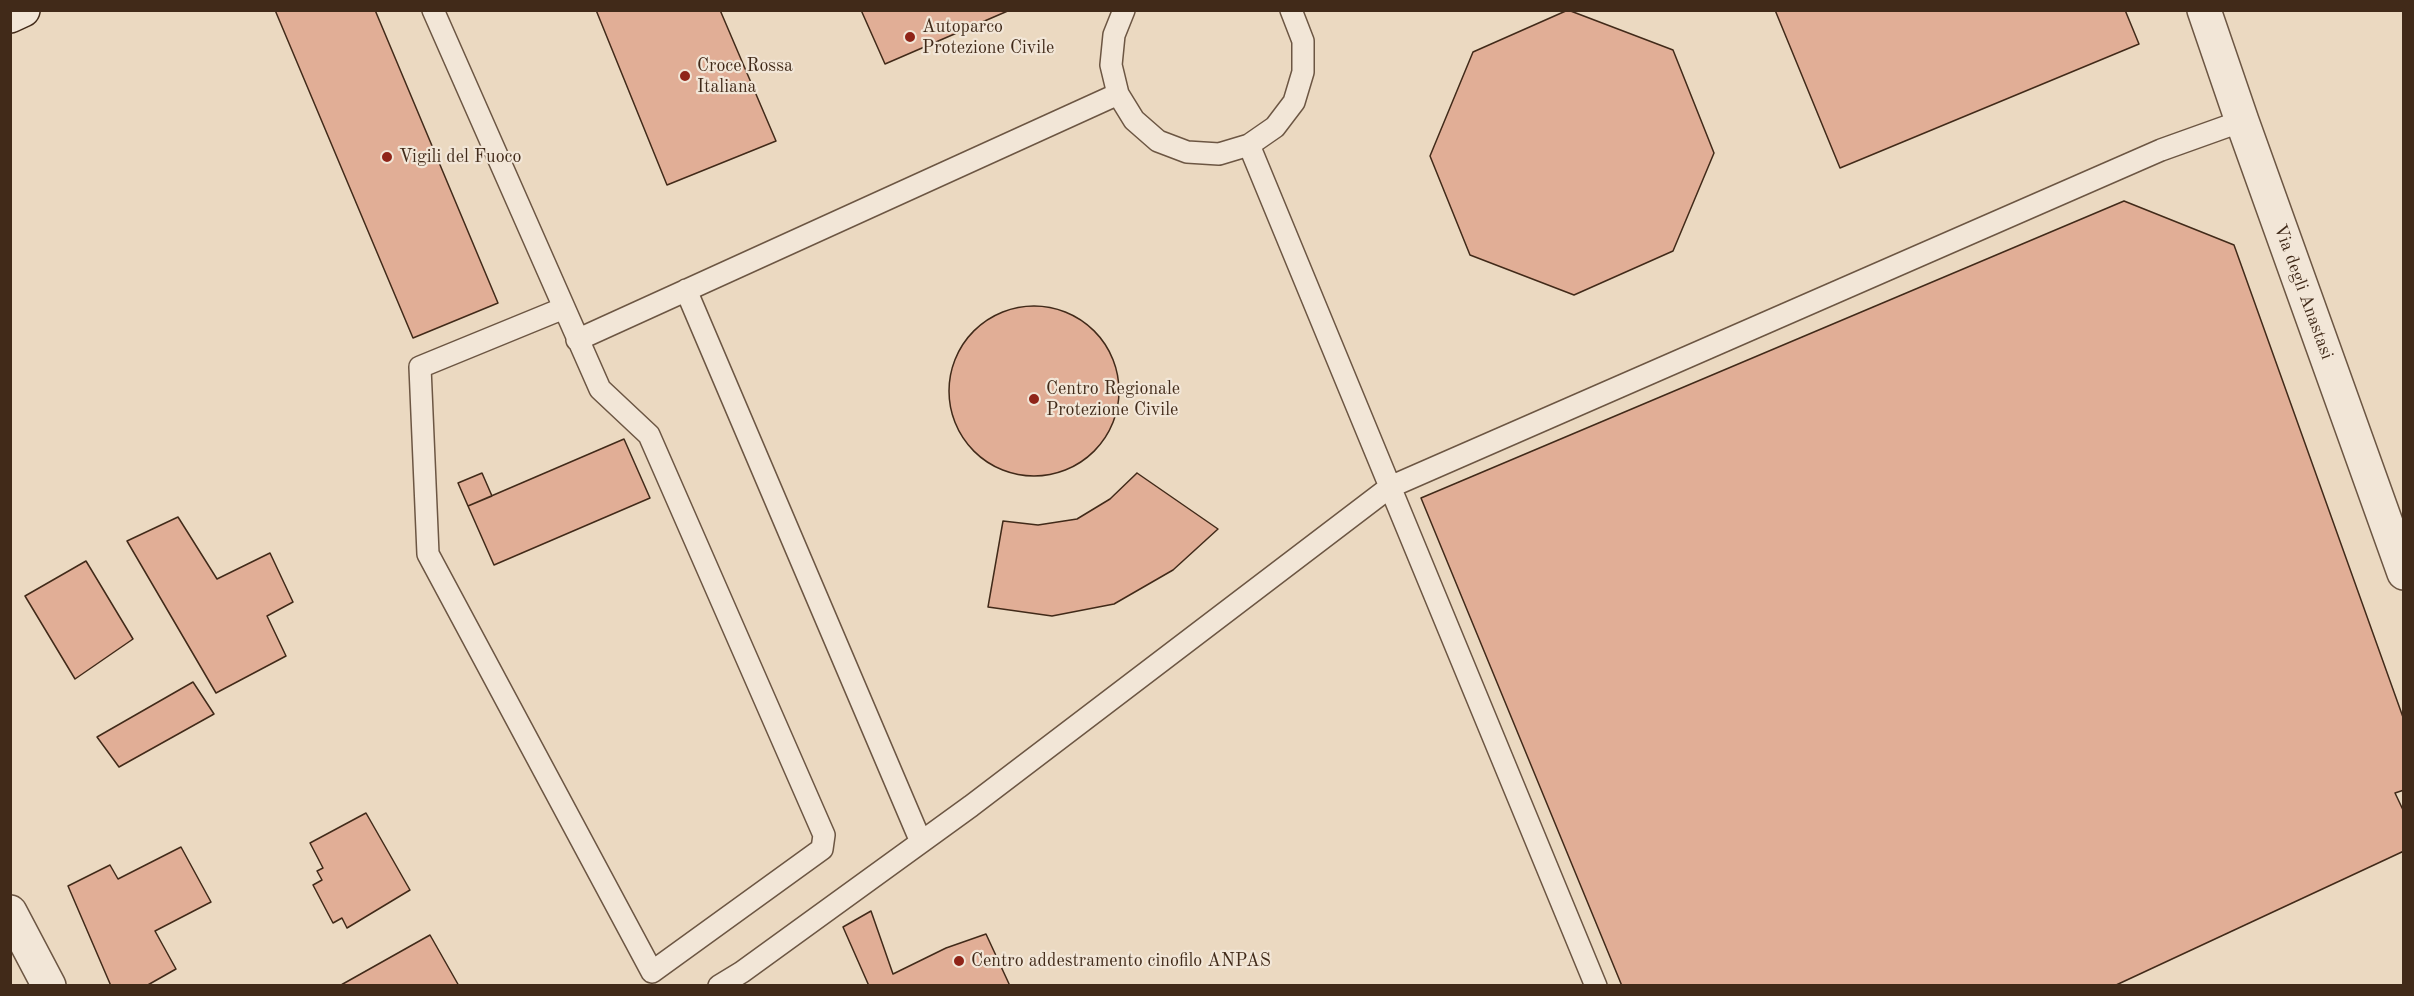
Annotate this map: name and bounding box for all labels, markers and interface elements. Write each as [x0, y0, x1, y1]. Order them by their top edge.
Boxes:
place label: Autoparco Protezione Civile [922, 16, 1054, 58]
marker: Autoparco Protezione Civile [903, 30, 917, 44]
place label: Croce Rossa Italiana [697, 55, 793, 98]
marker: Croce Rossa Italiana [678, 69, 692, 83]
place label: Vigili del Fuoco [399, 146, 521, 168]
marker: Vigili del Fuoco [380, 150, 394, 164]
street label: Via degli Anastasi [2269, 222, 2337, 362]
place label: Centro Regionale Protezione Civile [1046, 378, 1180, 420]
marker: Centro Regionale Protezione Civile [1027, 392, 1041, 406]
place label: Centro addestramento cinofilo ANPAS [971, 950, 1271, 972]
marker: Centro addestramento cinofilo ANPAS [952, 954, 966, 968]

